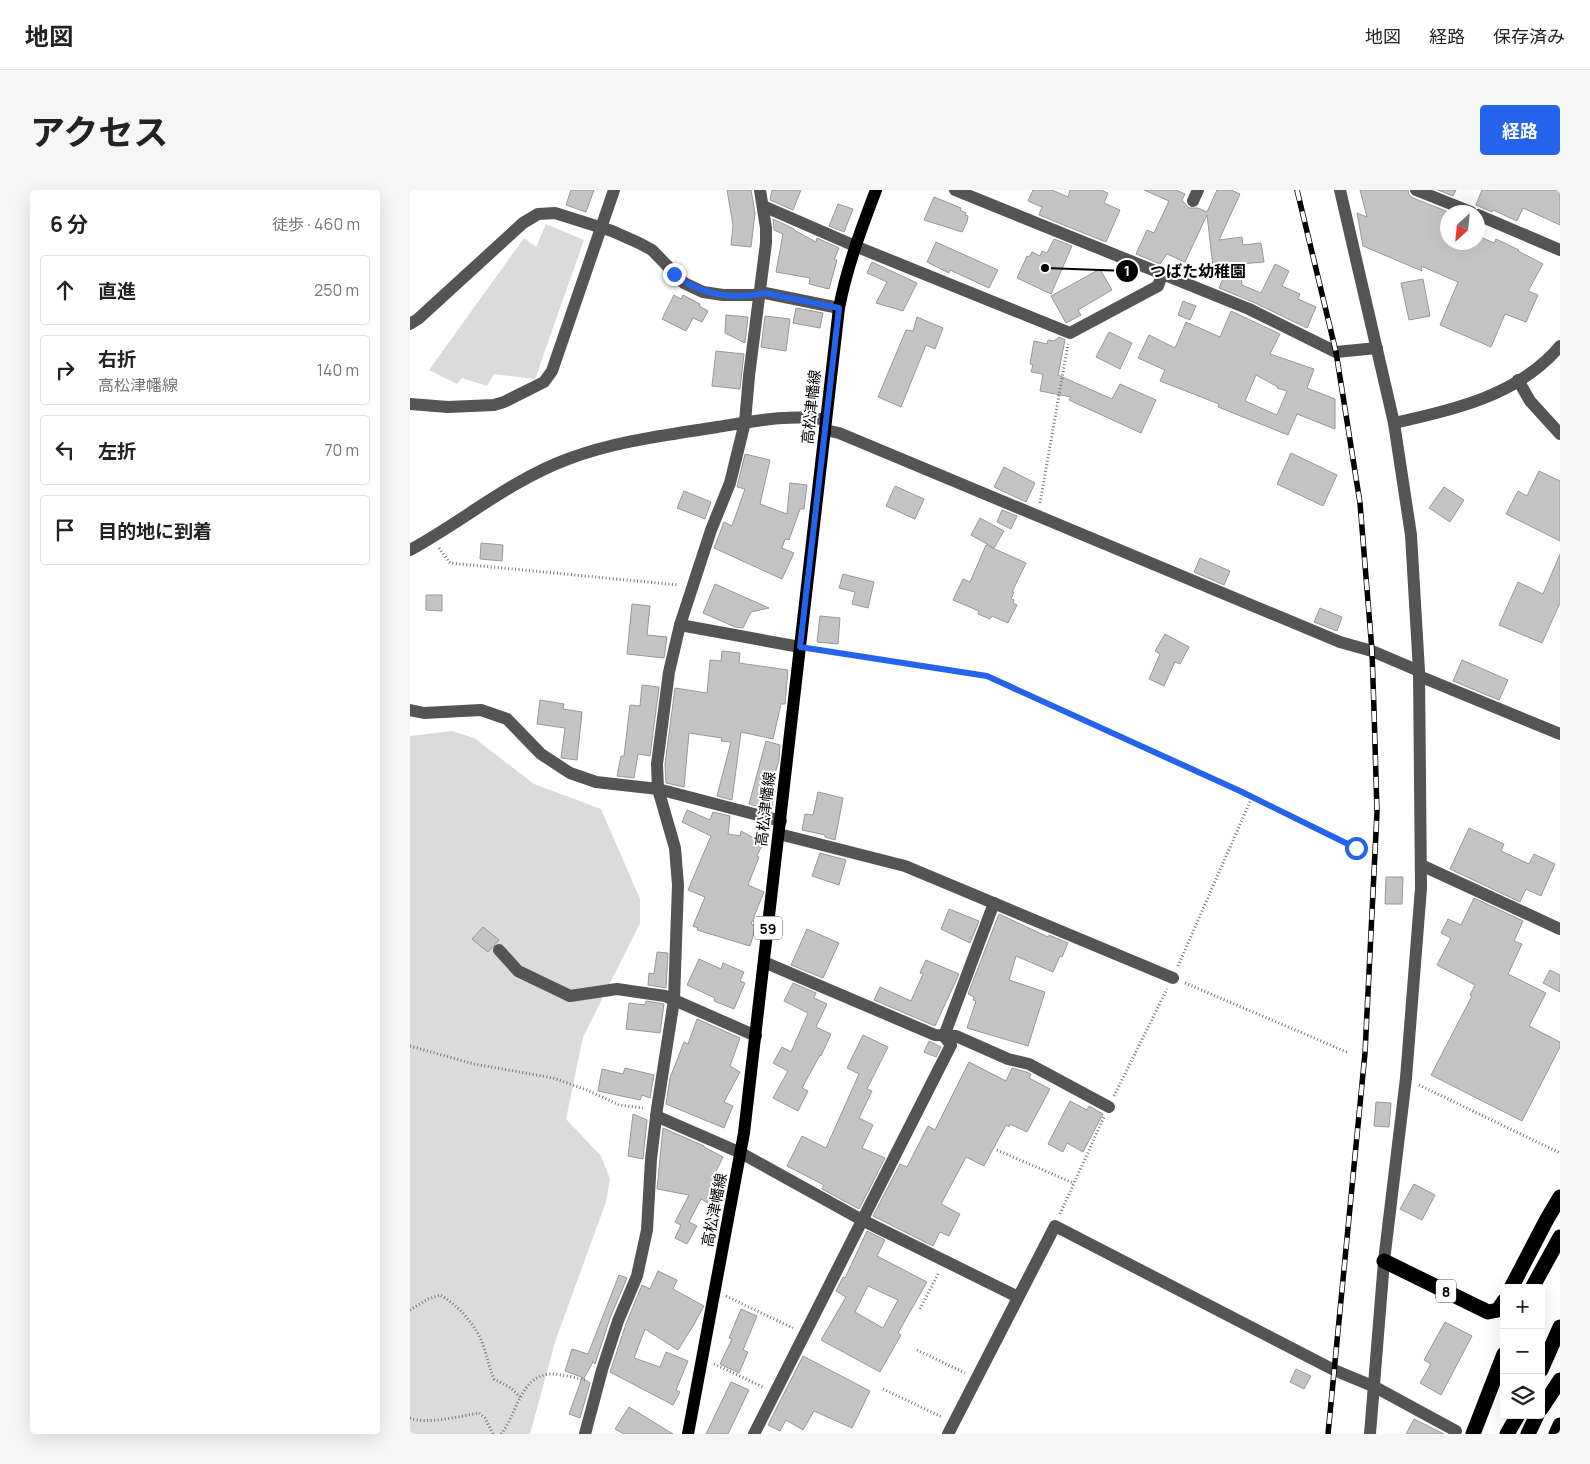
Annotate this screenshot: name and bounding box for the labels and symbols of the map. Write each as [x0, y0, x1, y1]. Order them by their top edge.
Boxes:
north arrow [1440, 205, 1485, 250]
callout: つばた幼稚園 [1115, 256, 1256, 287]
text: 1 [1124, 260, 1130, 281]
text: つばた幼稚園 [1150, 260, 1246, 282]
route end [663, 263, 686, 286]
street label: 高松津幡線 [797, 369, 825, 445]
street label: 高松津幡線 [750, 770, 780, 848]
route start [1345, 837, 1368, 860]
road number: 59 [754, 916, 782, 940]
street label: 高松津幡線 [697, 1171, 731, 1249]
road number: 8 [1436, 1280, 1456, 1302]

